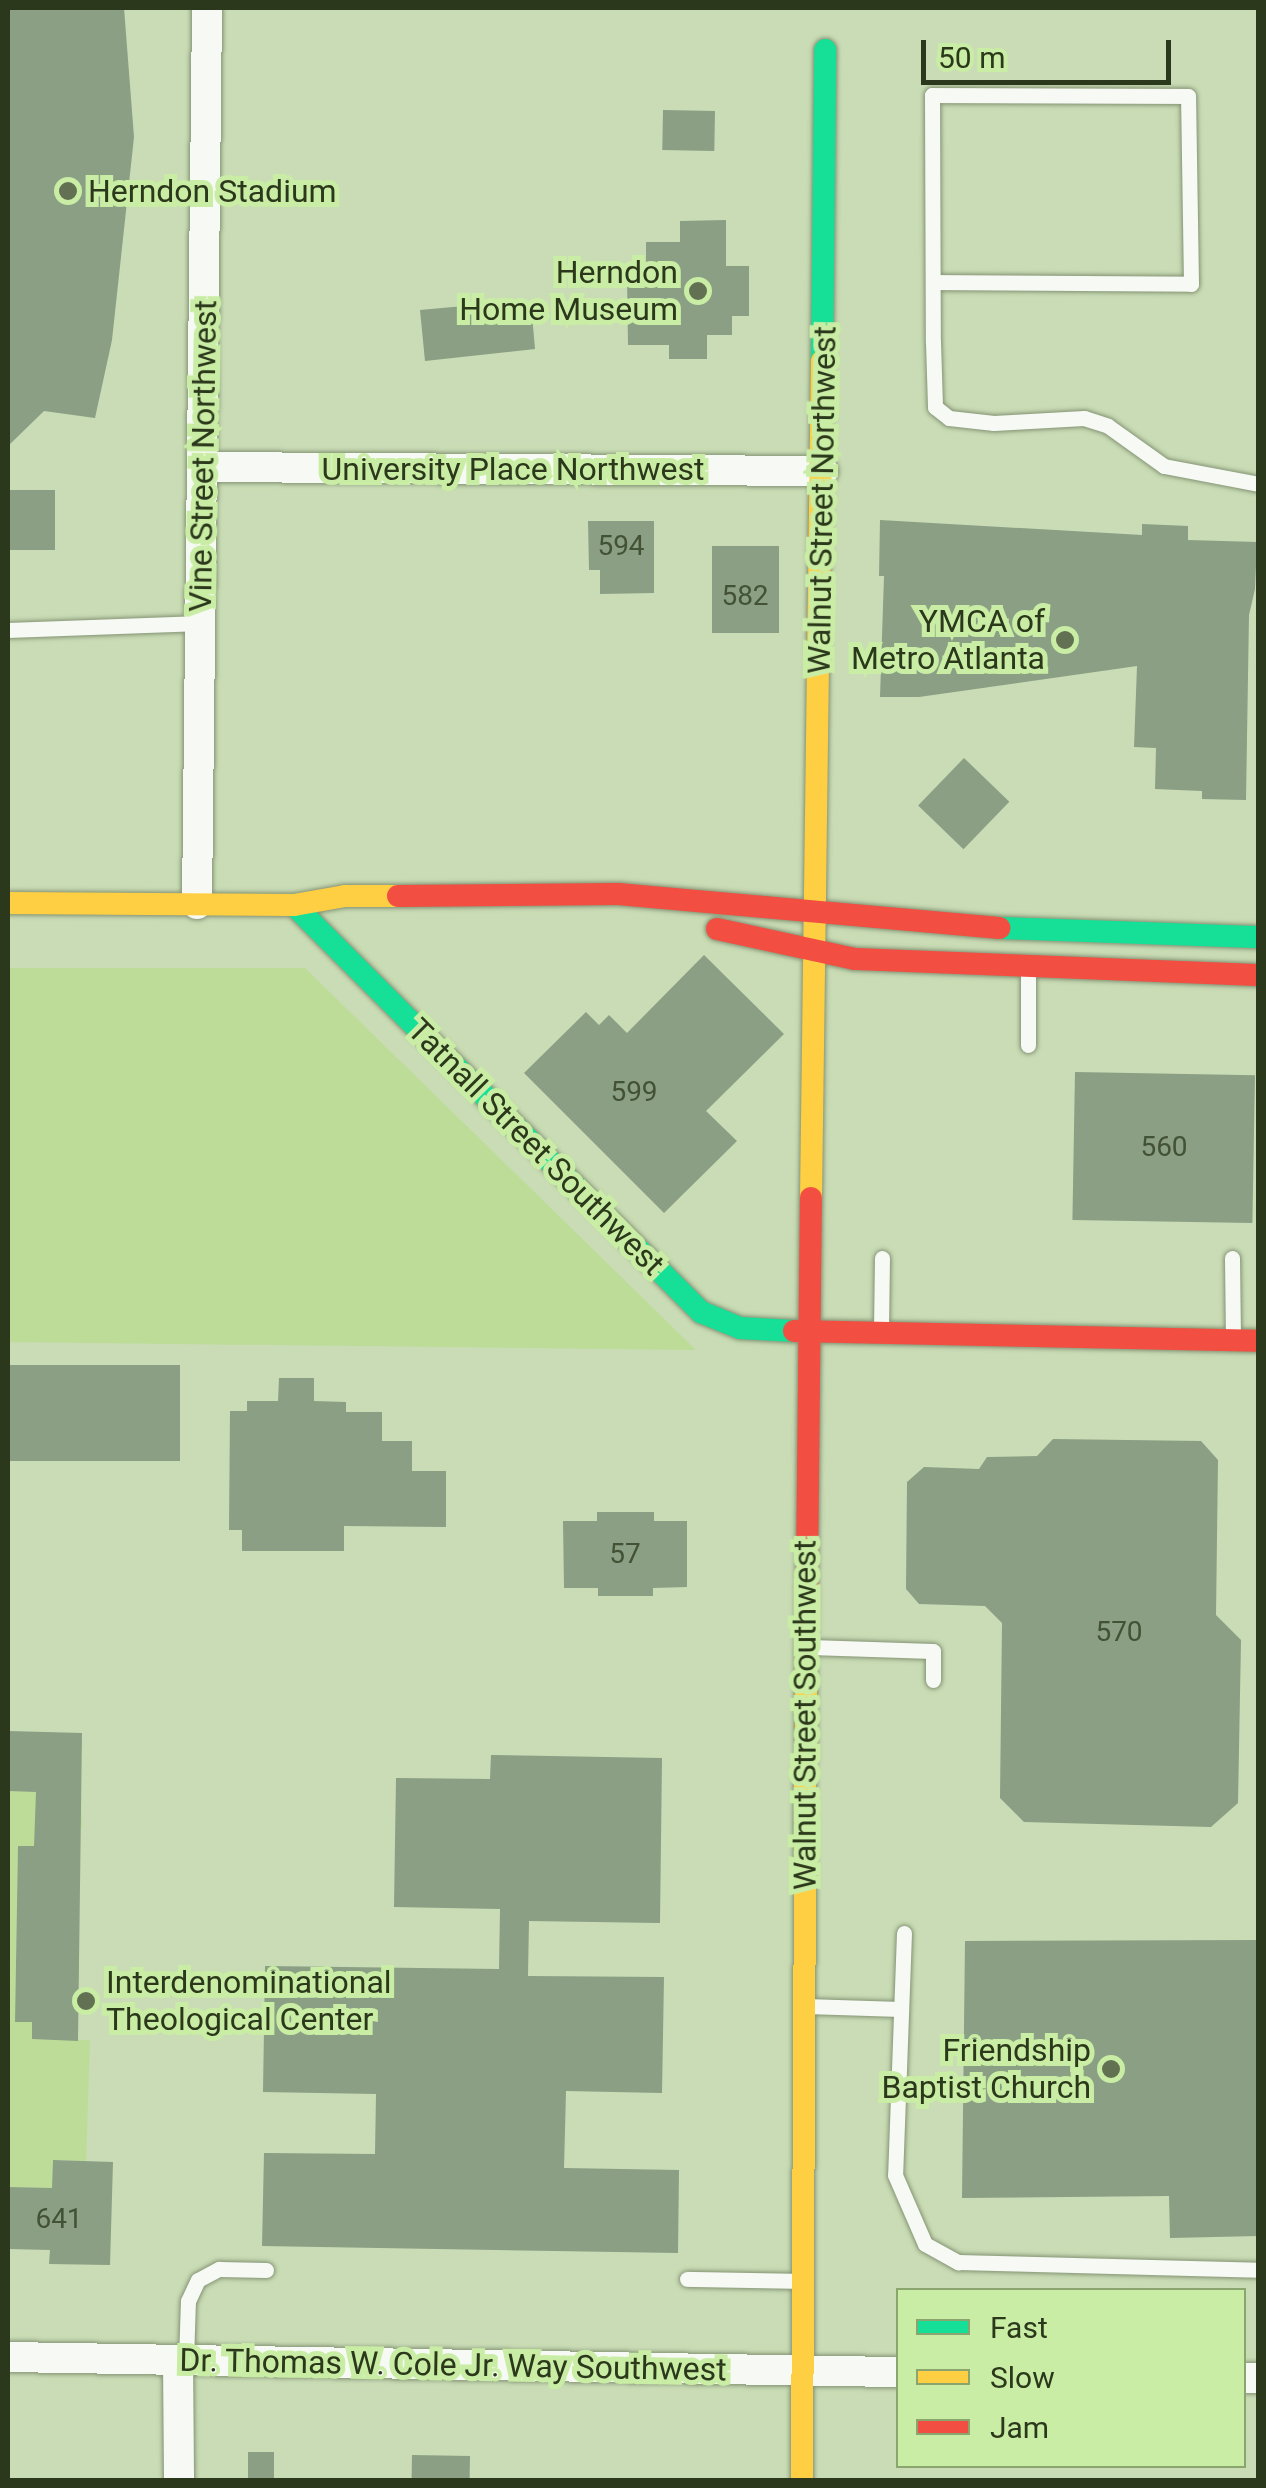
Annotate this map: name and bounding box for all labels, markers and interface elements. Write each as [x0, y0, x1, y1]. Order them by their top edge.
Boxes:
scale bar [926, 20, 1176, 82]
text: 50 m [938, 40, 1005, 75]
place label: Herndon Stadium [88, 172, 337, 210]
marker: Herndon Stadium [57, 180, 79, 202]
place label: Herndon Home Museum [459, 254, 678, 329]
marker: Herndon Home Museum [687, 280, 709, 302]
street label: Vine Street Northwest [181, 300, 225, 612]
street label: Walnut Street Northwest [800, 326, 844, 674]
street label: University Place Northwest [322, 450, 704, 488]
house number: 594 [597, 529, 645, 563]
house number: 582 [721, 579, 769, 613]
place label: YMCA of Metro Atlanta [851, 603, 1045, 678]
marker: YMCA of Metro Atlanta [1054, 629, 1076, 651]
street label: Tatnall Street Southwest [400, 1011, 672, 1283]
house number: 599 [610, 1075, 658, 1109]
house number: 560 [1140, 1130, 1188, 1164]
house number: 57 [609, 1537, 641, 1571]
street label: Walnut Street Southwest [786, 1540, 824, 1890]
house number: 570 [1095, 1615, 1143, 1649]
place label: Interdenominational Theological Center [106, 1964, 392, 2039]
marker: Interdenominational Theological Center [75, 1990, 97, 2012]
place label: Friendship Baptist Church [881, 2032, 1091, 2107]
marker: Friendship Baptist Church [1100, 2058, 1122, 2080]
house number: 641 [35, 2202, 83, 2236]
legend [896, 2288, 1246, 2468]
text: Fast [990, 2310, 1048, 2345]
street label: Dr. Thomas W. Cole Jr. Way Southwest [179, 2341, 727, 2389]
text: Slow [990, 2360, 1055, 2395]
text: Jam [990, 2410, 1049, 2445]

